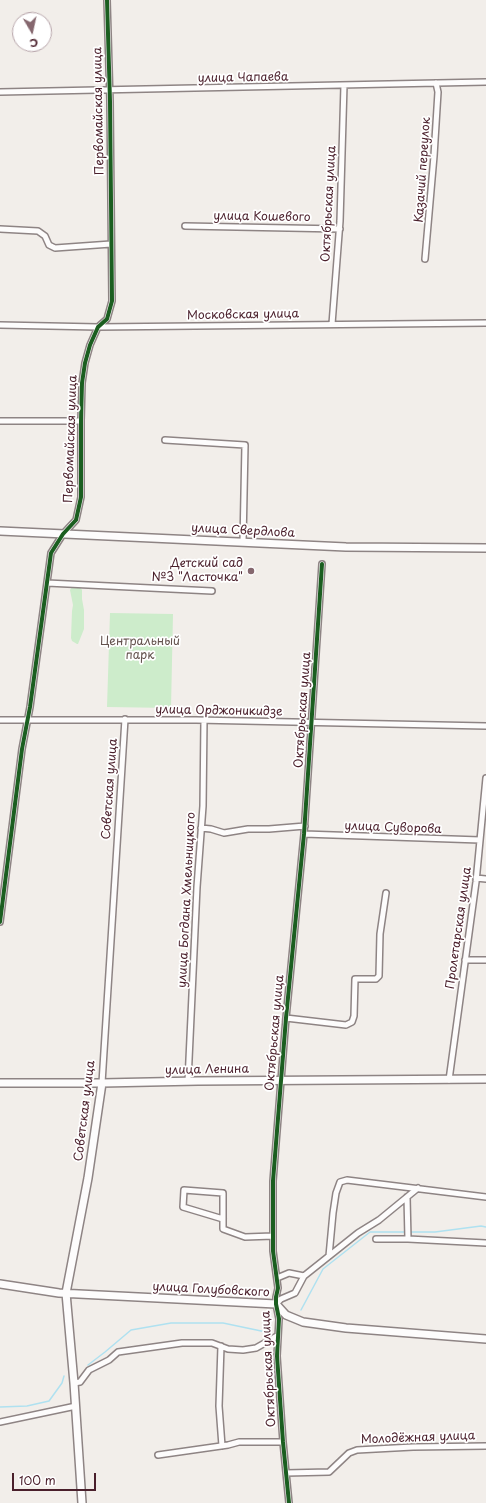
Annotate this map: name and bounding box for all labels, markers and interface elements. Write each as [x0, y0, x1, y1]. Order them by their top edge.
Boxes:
north arrow [12, 12, 52, 52]
text: С [28, 34, 39, 52]
street label: Первомайская улица [91, 47, 107, 175]
street label: улица Чапаева [197, 70, 289, 86]
street label: Казачий переулок [412, 117, 434, 223]
street label: Октябрьская улица [319, 145, 339, 263]
street label: улица Кошевого [213, 209, 311, 225]
street label: Московская улица [187, 307, 299, 323]
street label: Первомайская улица [62, 375, 80, 503]
street label: улица Свердлова [191, 521, 295, 541]
place label: Детский сад №3 "Ласточка" [151, 557, 243, 585]
marker: Детский сад №3 "Ласточка" [246, 566, 256, 576]
park label: Центральный парк [100, 635, 180, 663]
street label: Октябрьская улица [292, 651, 314, 769]
street label: улица Орджоникидзе [155, 703, 283, 719]
street label: Советская улица [99, 738, 121, 840]
street label: улица Богдана Хмельницкого [175, 812, 199, 988]
street label: улица Суворова [344, 819, 442, 837]
street label: Пролетарская улица [443, 866, 475, 990]
street label: Октябрьская улица [263, 974, 287, 1092]
street label: Советская улица [72, 1060, 98, 1162]
street label: улица Ленина [165, 1062, 249, 1078]
street label: улица Голубовского [152, 1280, 270, 1300]
street label: Октябрьская улица [259, 1310, 279, 1428]
street label: Молодёжная улица [361, 1429, 475, 1447]
scale bar [14, 1465, 98, 1491]
text: 100 m [19, 1471, 56, 1489]

